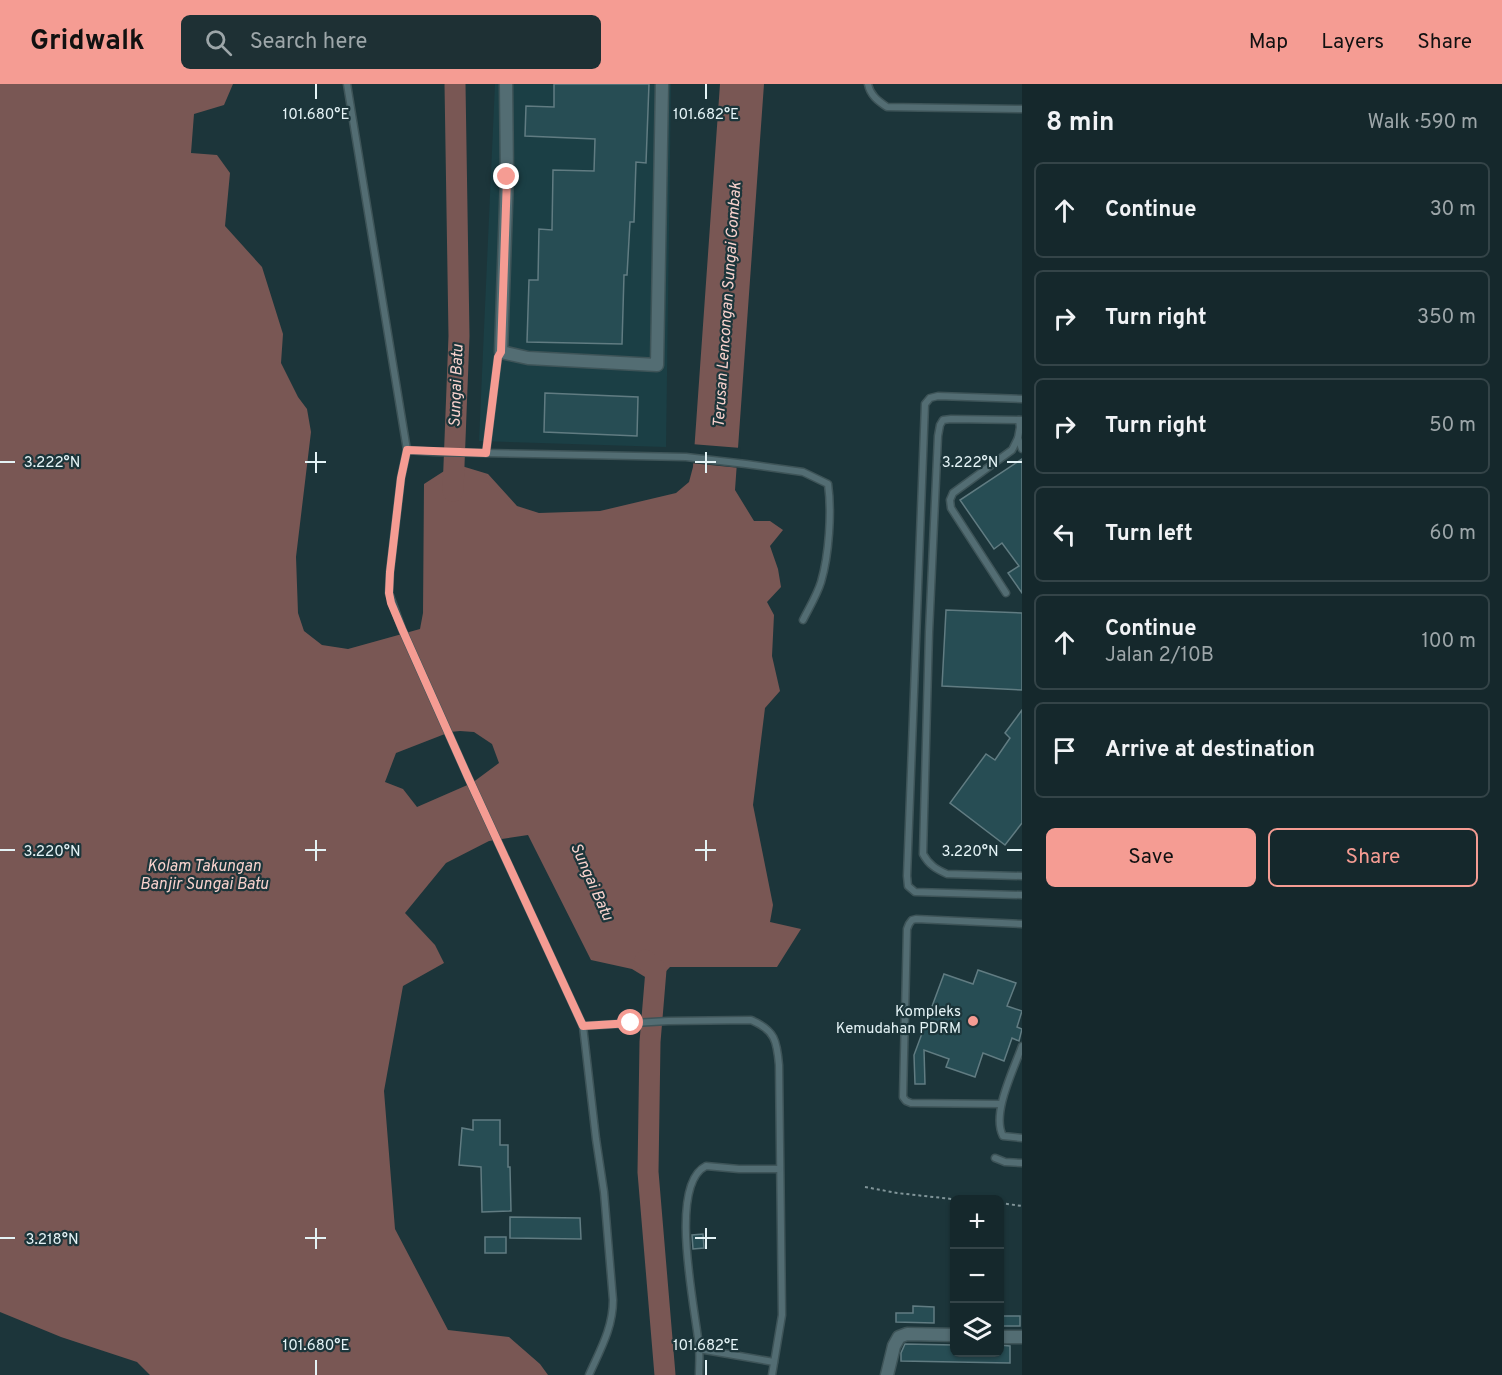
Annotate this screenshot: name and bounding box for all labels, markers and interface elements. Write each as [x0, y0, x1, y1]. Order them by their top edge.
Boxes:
search box [181, 15, 601, 69]
text: Gridwalk [30, 24, 145, 60]
icon: search [202, 26, 235, 59]
text: Search here [250, 29, 367, 56]
text: Map [1249, 29, 1288, 56]
text: Layers [1321, 29, 1384, 56]
text: Share [1417, 29, 1472, 56]
text: 101.680°E [283, 106, 349, 125]
text: 101.682°E [673, 106, 739, 125]
text: 8 min [1046, 107, 1114, 140]
text: Walk · 590 m [1367, 110, 1478, 136]
route end [493, 163, 519, 189]
water label: Terusan Lencongan Sungai Gombak [709, 180, 747, 429]
icon: ahead [1048, 194, 1081, 227]
text: Continue [1105, 197, 1196, 224]
text: 30 m [1430, 197, 1476, 223]
icon: right [1048, 302, 1081, 335]
text: Turn right [1105, 305, 1207, 332]
text: 350 m [1417, 305, 1476, 331]
water label: Sungai Batu [446, 344, 468, 428]
icon: right [1048, 410, 1081, 443]
text: Turn right [1105, 413, 1207, 440]
text: 50 m [1429, 413, 1476, 439]
text: 3.222°N [24, 454, 80, 473]
text: 3.222°N [942, 454, 998, 473]
icon: left [1048, 518, 1081, 551]
text: Turn left [1105, 521, 1193, 548]
text: 60 m [1430, 521, 1476, 547]
text: Continue [1105, 616, 1196, 643]
icon: ahead [1048, 626, 1081, 659]
text: 100 m [1421, 629, 1476, 655]
text: Jalan 2/10B [1105, 643, 1214, 669]
icon: arrive [1048, 734, 1081, 767]
text: Arrive at destination [1105, 737, 1315, 764]
button: Save [1046, 828, 1256, 887]
button: Share [1268, 828, 1478, 887]
water label: Sungai Batu [565, 840, 617, 924]
text: 3.220°N [23, 843, 81, 862]
text: 3.220°N [941, 843, 999, 862]
water label: Kolam Takungan Banjir Sungai Batu [140, 857, 268, 895]
place label: Kompleks Kemudahan PDRM [836, 1003, 961, 1039]
route start [617, 1009, 643, 1035]
marker: Kompleks Kemudahan PDRM [966, 1014, 980, 1028]
map controls [950, 1195, 1004, 1357]
button: + [950, 1195, 1004, 1249]
text: 3.218°N [25, 1231, 79, 1250]
button: − [950, 1249, 1004, 1303]
button: layers [950, 1303, 1004, 1357]
text: 101.680°E [283, 1337, 349, 1356]
text: 101.682°E [673, 1337, 739, 1356]

